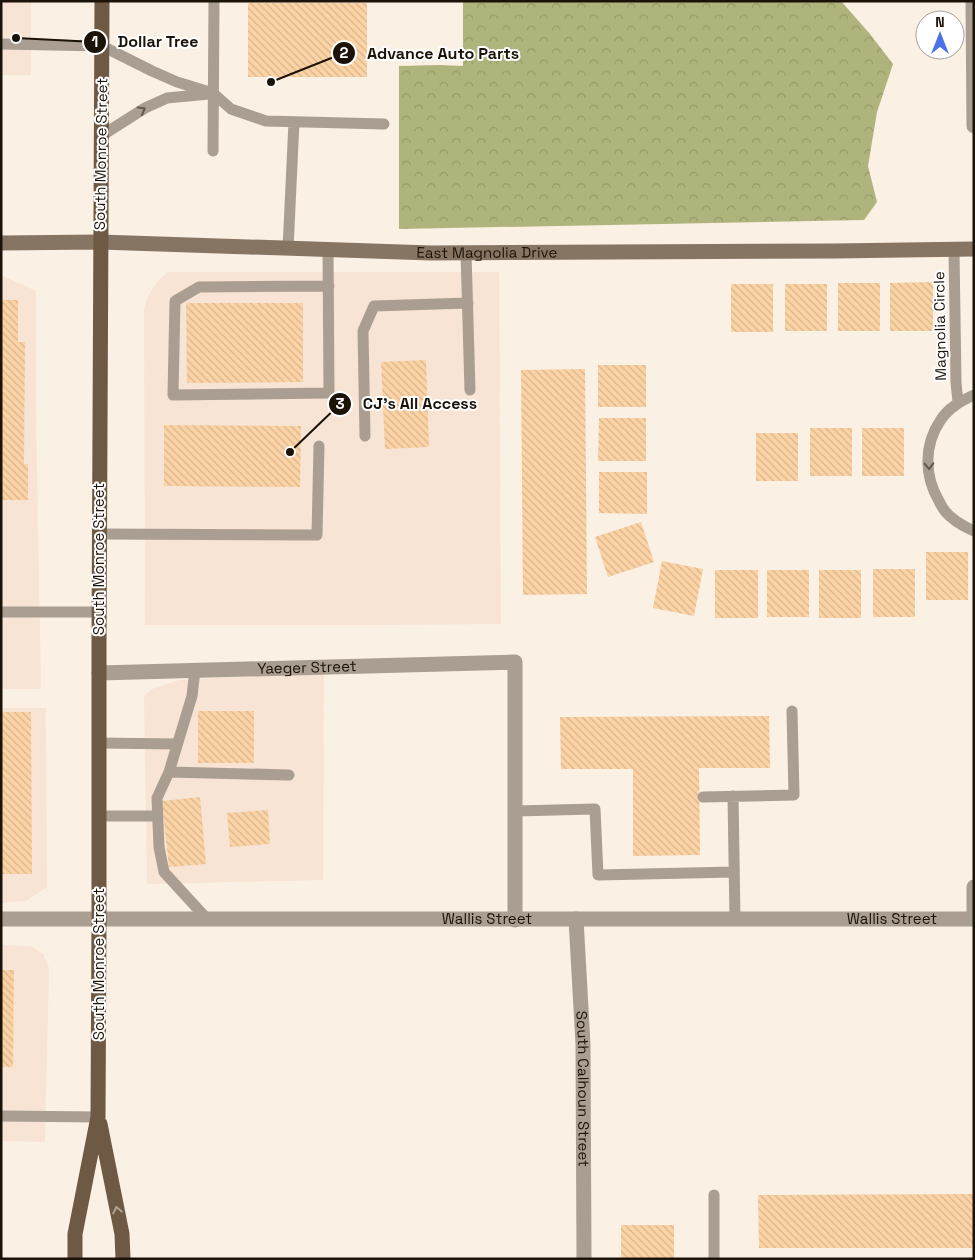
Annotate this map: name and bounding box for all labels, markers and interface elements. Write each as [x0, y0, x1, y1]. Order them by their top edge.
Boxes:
north arrow [915, 10, 965, 60]
text: N [935, 13, 945, 31]
callout: Dollar Tree [83, 26, 209, 57]
text: Dollar Tree [118, 31, 198, 52]
text: 1 [92, 32, 98, 51]
callout: Advance Auto Parts [332, 38, 529, 69]
text: 2 [340, 43, 349, 62]
text: Advance Auto Parts [367, 43, 519, 64]
street label: South Monroe Street [90, 78, 111, 230]
one-way arrow [137, 106, 146, 116]
street label: East Magnolia Drive [416, 242, 557, 262]
street label: Magnolia Circle [929, 271, 950, 381]
callout: CJ's All Access [328, 388, 487, 419]
text: CJ's All Access [363, 393, 477, 414]
text: 3 [335, 394, 345, 413]
one-way arrow [923, 462, 934, 470]
street label: South Monroe Street [89, 483, 108, 635]
street label: Yaeger Street [257, 656, 357, 678]
street label: South Monroe Street [89, 888, 108, 1040]
street label: Wallis Street [442, 909, 532, 928]
street label: Wallis Street [847, 909, 937, 928]
street label: South Calhoun Street [572, 1010, 594, 1167]
one-way arrow [113, 1206, 123, 1215]

